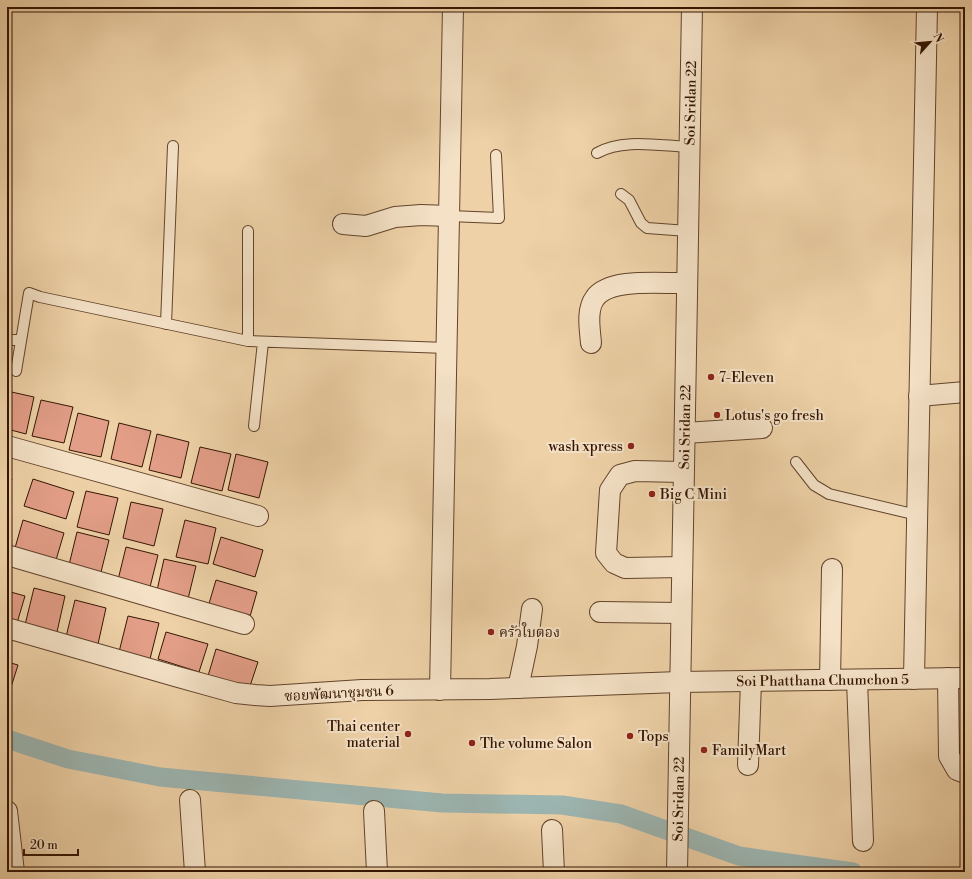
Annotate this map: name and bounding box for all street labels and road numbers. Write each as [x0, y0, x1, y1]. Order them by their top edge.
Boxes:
street label: Soi Sridan 22 [682, 61, 701, 146]
street label: Soi Sridan 22 [676, 385, 695, 470]
street label: Soi Phatthana Chumchon 5 [736, 671, 909, 691]
street label: ซอยพัฒนาชุมชน 6 [284, 682, 395, 706]
street label: Soi Sridan 22 [670, 757, 689, 842]

